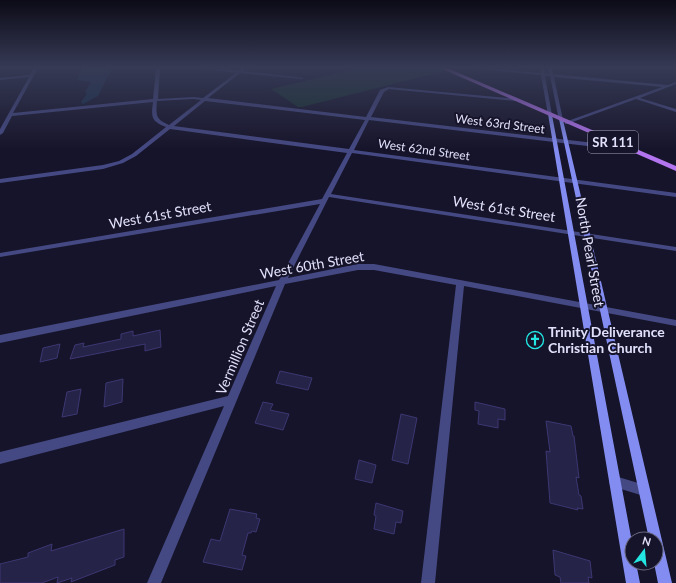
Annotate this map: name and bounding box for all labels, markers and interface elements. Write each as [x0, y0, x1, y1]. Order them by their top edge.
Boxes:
street label: West 63rd Street [454, 111, 546, 137]
road number: SR 111 [588, 131, 638, 153]
street label: West 62nd Street [377, 136, 472, 163]
street label: West 61st Street [452, 192, 557, 225]
street label: North Pearl Street [572, 196, 609, 308]
street label: West 61st Street [107, 197, 212, 232]
street label: West 60th Street [259, 247, 365, 282]
street label: Vermillion Street [212, 297, 267, 397]
place label: Trinity Deliverance Christian Church [548, 323, 665, 356]
church icon: Trinity Deliverance Christian Church [525, 330, 545, 350]
north arrow [624, 531, 664, 571]
text: N [641, 533, 653, 548]

